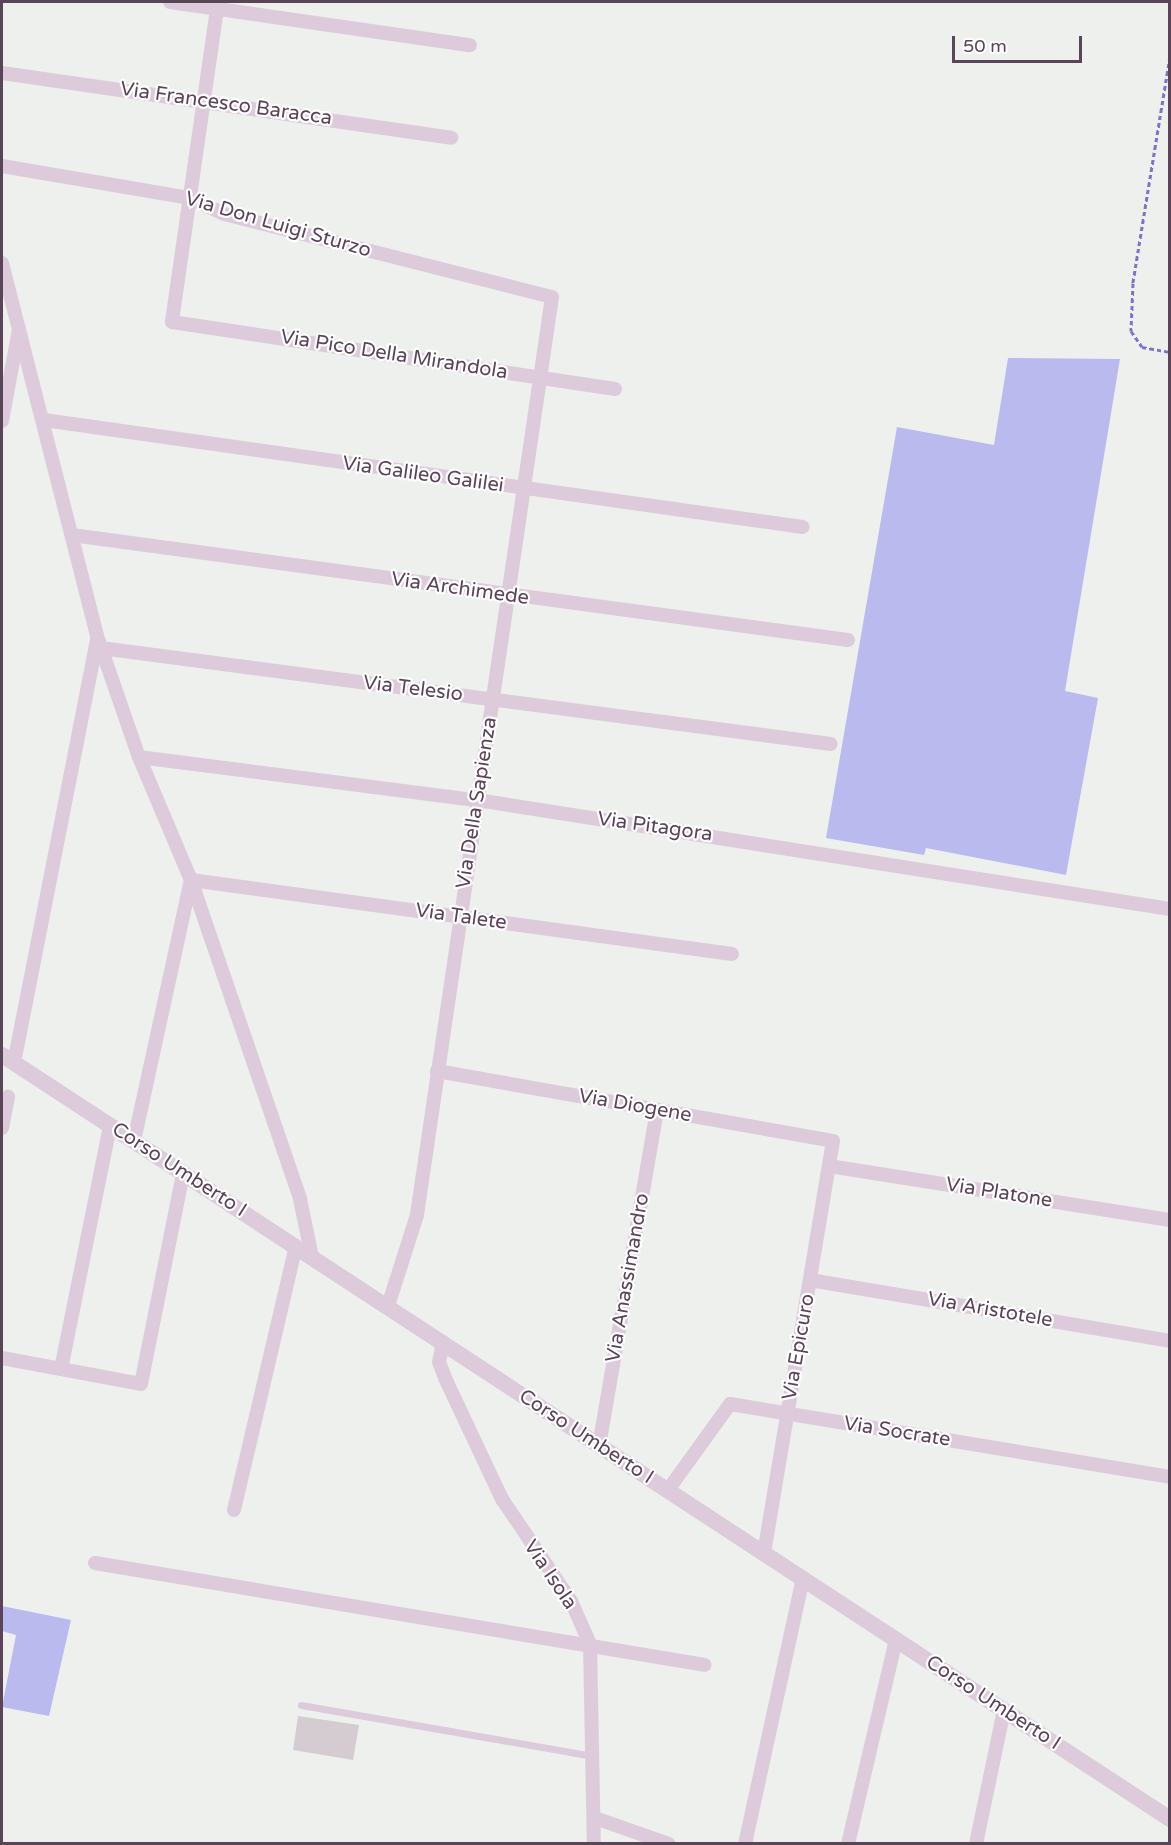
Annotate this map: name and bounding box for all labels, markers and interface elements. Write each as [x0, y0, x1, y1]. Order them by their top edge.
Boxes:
scale bar [955, 24, 1086, 62]
text: 50 m [963, 35, 1007, 57]
street label: Via Francesco Baracca [119, 77, 333, 131]
street label: Via Don Luigi Sturzo [182, 187, 374, 263]
street label: Via Pico Della Mirandola [279, 325, 509, 385]
street label: Via Galileo Galilei [341, 452, 505, 498]
street label: Via Archimede [390, 567, 530, 611]
street label: Via Telesio [362, 671, 464, 707]
street label: Via Della Sapienza [452, 716, 502, 890]
street label: Via Pitagora [596, 807, 714, 847]
street label: Via Talete [414, 899, 508, 935]
street label: Via Diogene [577, 1084, 693, 1128]
street label: Corso Umberto I [107, 1118, 251, 1222]
street label: Via Platone [944, 1173, 1054, 1213]
street label: Via Anassimandro [601, 1192, 655, 1364]
street label: Via Aristotele [925, 1287, 1055, 1333]
street label: Via Epicuro [778, 1292, 820, 1402]
street label: Corso Umberto I [514, 1385, 658, 1489]
street label: Via Socrate [842, 1412, 952, 1452]
street label: Via Isola [518, 1536, 582, 1614]
street label: Corso Umberto I [921, 1651, 1065, 1755]

